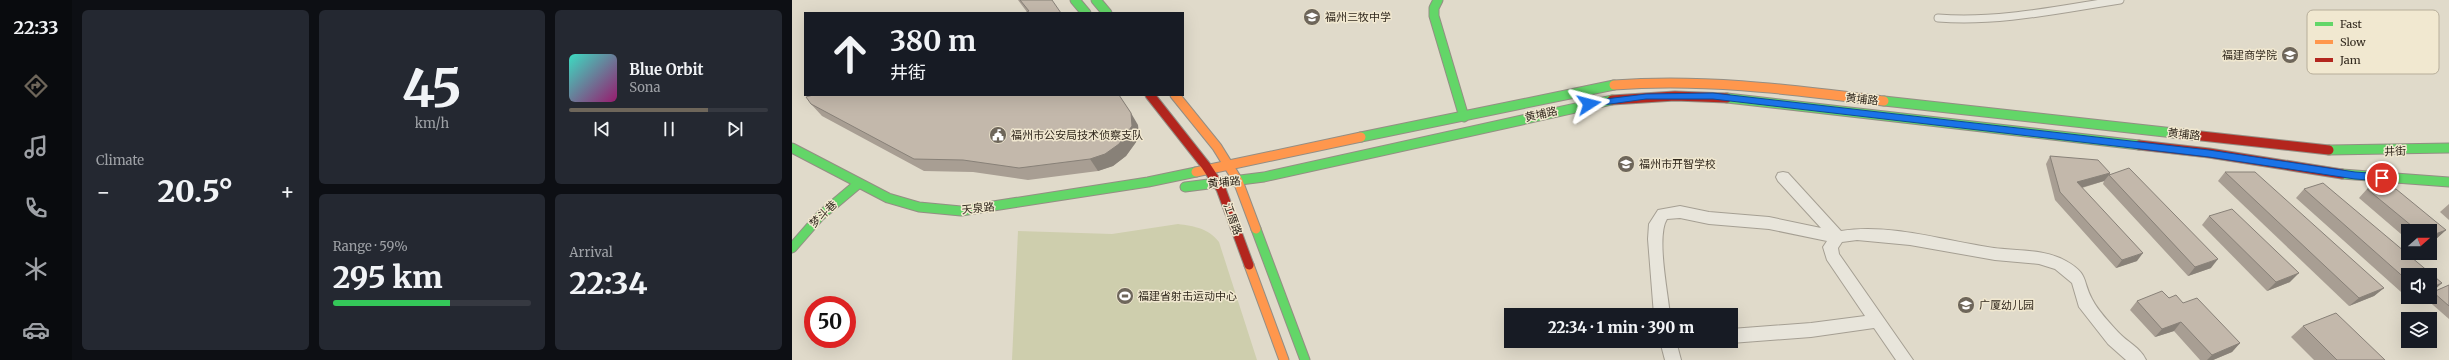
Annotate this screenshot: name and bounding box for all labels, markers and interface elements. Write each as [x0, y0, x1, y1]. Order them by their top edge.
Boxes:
school or university icon: 福州三牧中学 [1302, 7, 1322, 27]
place label: 福州三牧中学 [1325, 10, 1391, 24]
legend [2307, 10, 2439, 74]
text: 22:33 [14, 16, 58, 39]
text: Fast [2340, 17, 2363, 31]
text: 380 m [890, 23, 976, 59]
icon: ahead [824, 28, 876, 80]
text: Slow [2340, 35, 2366, 49]
school or university icon: 福建商学院 [2280, 45, 2300, 65]
place label: 福建商学院 [2222, 48, 2277, 62]
text: Jam [2339, 53, 2361, 67]
text: 45 [402, 56, 462, 121]
text: Blue Orbit [629, 60, 704, 79]
text: 井街 [890, 61, 926, 84]
icon: directions [22, 72, 50, 100]
text: Sona [629, 79, 660, 96]
position arrow [1568, 83, 1610, 125]
street label: 黄埔路 [1845, 90, 1879, 108]
street label: 黄埔路 [1523, 103, 1559, 125]
text: km/h [415, 115, 449, 132]
icon: previous [591, 118, 613, 140]
icon: pause [658, 118, 680, 140]
icon: next [724, 118, 746, 140]
public building icon: 福州市公安局技术侦察支队 [988, 125, 1008, 145]
street label: 黄埔路 [2167, 125, 2201, 143]
place label: 福州市公安局技术侦察支队 [1011, 128, 1143, 142]
icon: music [22, 133, 50, 161]
street label: 井街 [2384, 144, 2406, 158]
text: Climate [96, 152, 144, 169]
school or university icon: 福州市开智学校 [1616, 154, 1636, 174]
place label: 福州市开智学校 [1639, 157, 1716, 171]
pin [2365, 161, 2399, 195]
icon: arrive [2371, 167, 2393, 189]
text: 20.5° [157, 172, 233, 210]
street label: 黄埔路 [1207, 173, 1241, 191]
text: − [96, 178, 111, 206]
text: + [280, 178, 295, 206]
icon: phone [22, 194, 50, 222]
street label: 梦斗巷 [806, 198, 840, 230]
street label: 天泉路 [961, 199, 995, 217]
street label: 江厝路 [1221, 201, 1245, 237]
north arrow [2401, 224, 2437, 260]
map controls [2401, 224, 2437, 348]
text: Range · 59% [333, 238, 408, 255]
text: Arrival [569, 244, 613, 261]
icon: climate [22, 255, 50, 283]
text: 295 km [333, 258, 442, 296]
text: 22:34 [569, 264, 647, 302]
button: sound [2401, 268, 2437, 304]
sports icon: 福建省射击运动中心 [1115, 286, 1135, 306]
place label: 福建省射击运动中心 [1138, 289, 1237, 303]
school or university icon: 广厦幼儿园 [1956, 295, 1976, 315]
speed limit sign: 50 [804, 296, 856, 348]
place label: 广厦幼儿园 [1979, 298, 2034, 312]
button: layers [2401, 312, 2437, 348]
icon: car [22, 316, 50, 344]
text: 22:34 · 1 min · 390 m [1548, 318, 1694, 337]

